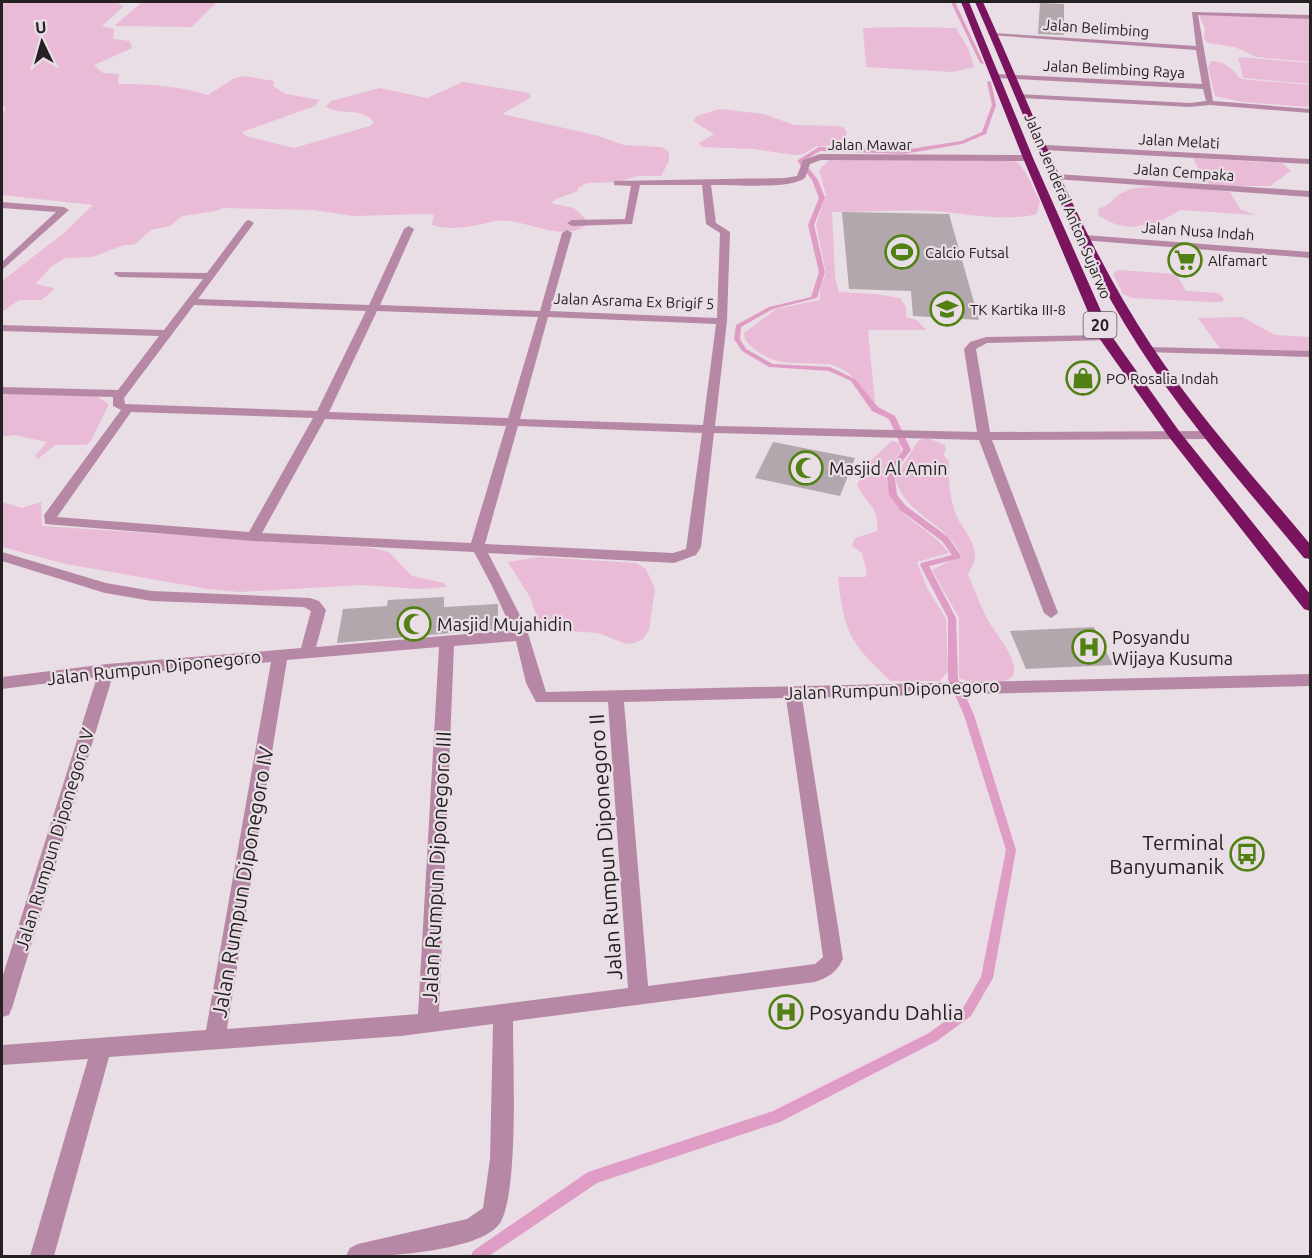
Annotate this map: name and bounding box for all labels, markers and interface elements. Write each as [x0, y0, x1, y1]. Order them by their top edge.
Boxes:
north arrow [12, 12, 72, 72]
street label: Jalan Belimbing [1042, 16, 1150, 40]
text: U [34, 18, 47, 37]
street label: Jalan Belimbing Raya [1043, 57, 1185, 81]
street label: Jalan Jenderal Anton Sujarwo [1021, 111, 1115, 301]
street label: Jalan Melati [1138, 130, 1220, 152]
street label: Jalan Mawar [828, 136, 913, 153]
street label: Jalan Cempaka [1133, 160, 1235, 184]
street label: Jalan Nusa Indah [1141, 219, 1255, 243]
sports icon: Calcio Futsal [884, 234, 920, 270]
supermarket icon: Alfamart [1167, 242, 1203, 278]
place label: Calcio Futsal [925, 244, 1009, 261]
place label: Alfamart [1208, 252, 1267, 269]
street label: Jalan Asrama Ex Brigif 5 [553, 290, 715, 312]
school or university icon: TK Kartika III-8 [929, 291, 965, 327]
place label: TK Kartika III-8 [970, 301, 1066, 318]
road number: 20 [1084, 312, 1116, 338]
shop icon: PO Rosalia Indah [1065, 360, 1101, 396]
place label: PO Rosalia Indah [1106, 370, 1219, 387]
mosque icon: Masjid Al Amin [788, 450, 824, 486]
place label: Masjid Al Amin [829, 458, 948, 478]
mosque icon: Masjid Mujahidin [396, 606, 432, 642]
place label: Masjid Mujahidin [437, 614, 573, 634]
place label: Posyandu Wijaya Kusuma [1112, 627, 1233, 668]
hospital icon: Posyandu Wijaya Kusuma [1071, 629, 1107, 665]
street label: Jalan Rumpun Diponegoro [46, 646, 262, 688]
street label: Jalan Rumpun Diponegoro [784, 675, 1000, 703]
street label: Jalan Rumpun Diponegoro II [584, 713, 626, 981]
street label: Jalan Rumpun Diponegoro V [11, 725, 97, 952]
street label: Jalan Rumpun Diponegoro III [417, 730, 455, 1004]
street label: Jalan Rumpun Diponegoro IV [206, 744, 278, 1019]
place label: Terminal Banyumanik [1109, 830, 1224, 878]
bus stop icon: Terminal Banyumanik [1229, 836, 1265, 872]
hospital icon: Posyandu Dahlia [768, 994, 804, 1030]
place label: Posyandu Dahlia [809, 1000, 964, 1024]

